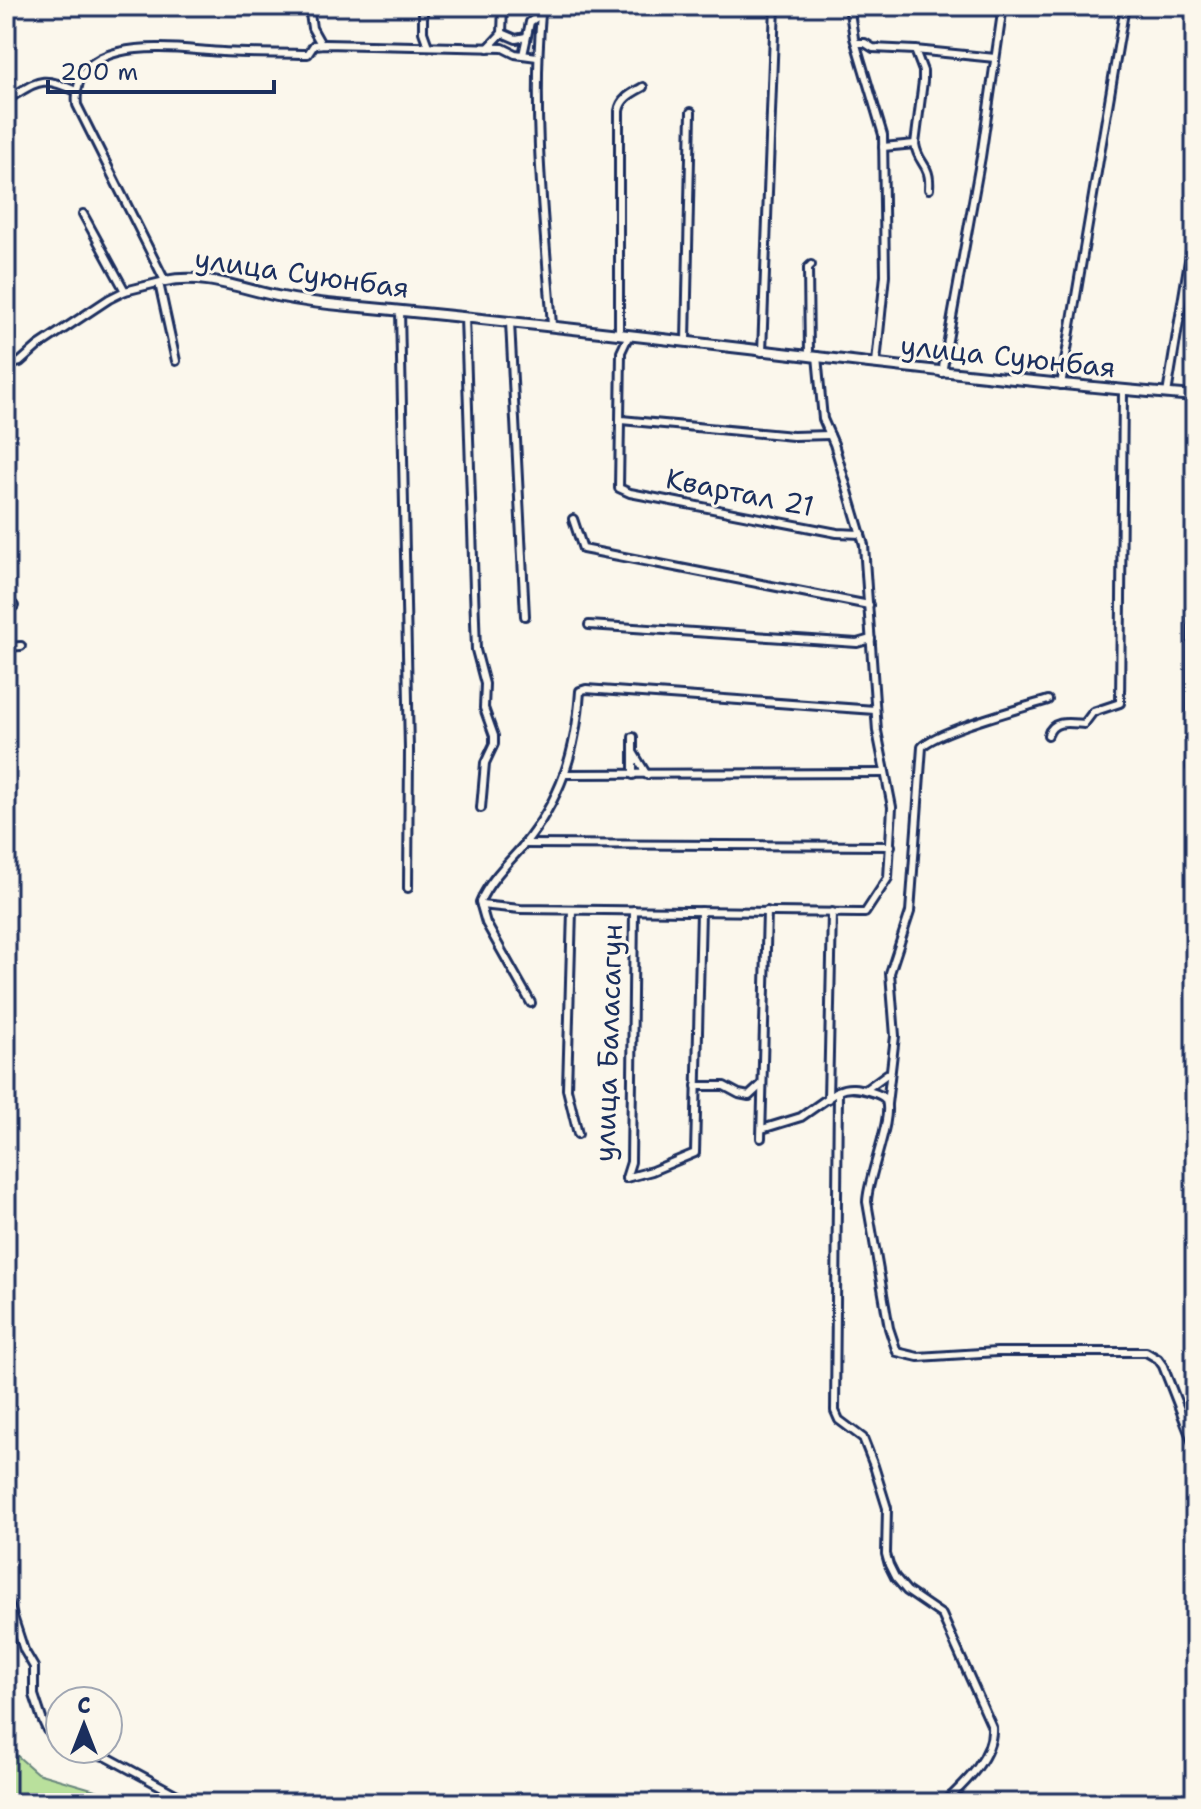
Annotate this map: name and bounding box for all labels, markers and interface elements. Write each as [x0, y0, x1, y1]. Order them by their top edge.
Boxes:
scale bar [48, 44, 274, 94]
text: 200 m [60, 56, 138, 88]
street label: улица Суюнбая [192, 239, 412, 307]
street label: улица Суюнбая [899, 326, 1117, 386]
street label: Квартал 21 [663, 459, 817, 525]
street label: улица Баласагун [585, 923, 631, 1163]
north arrow [44, 1685, 124, 1765]
text: С [77, 1691, 91, 1720]

